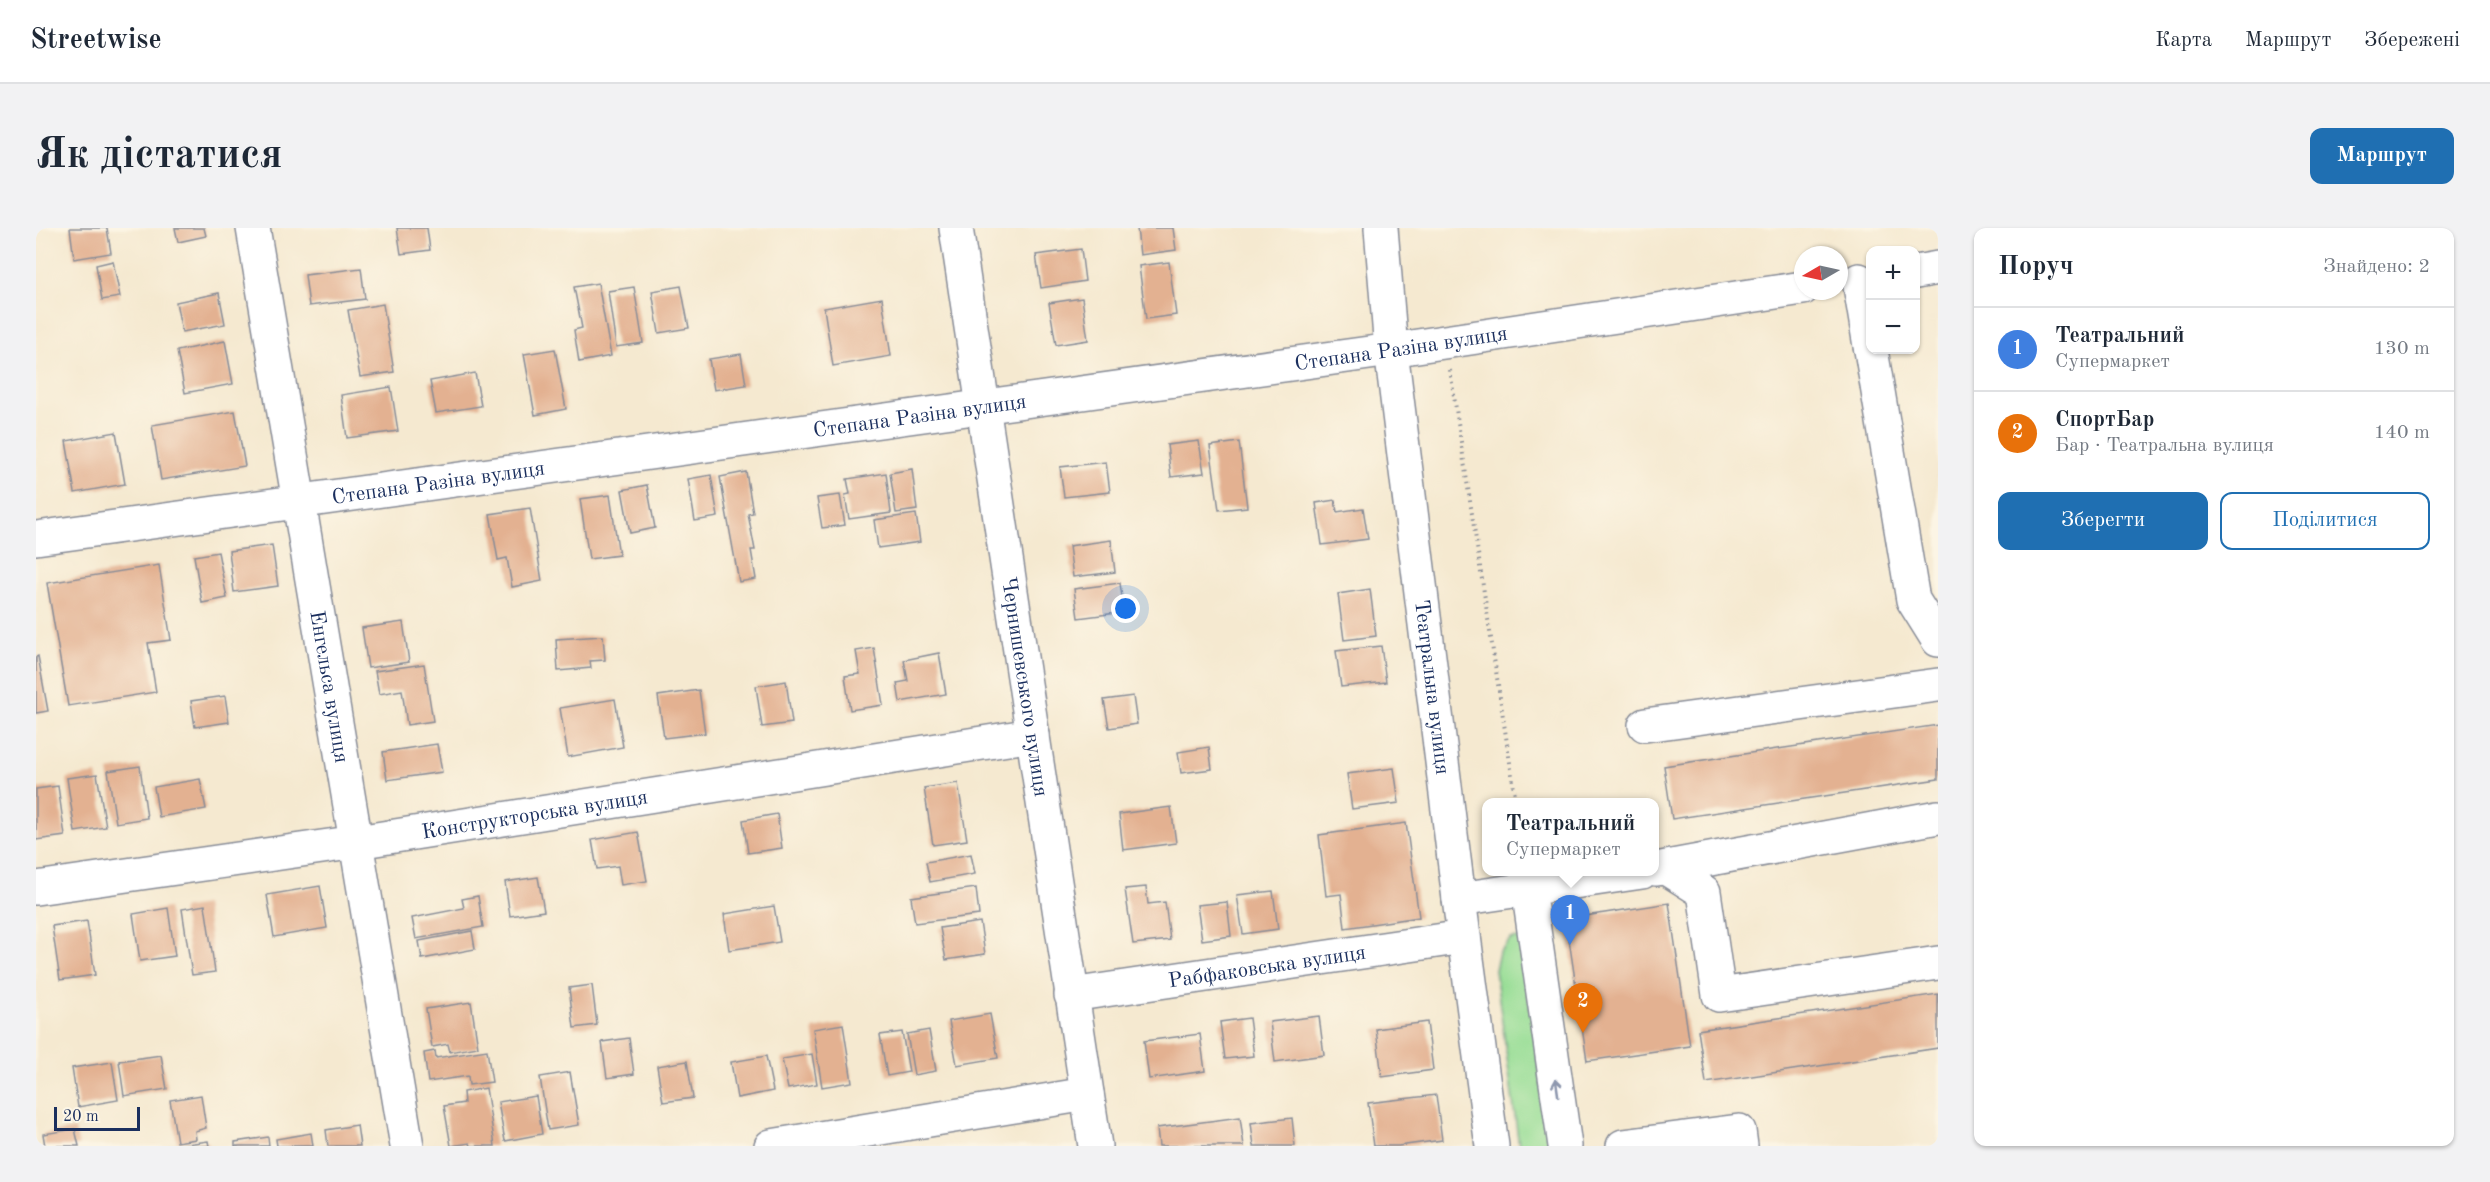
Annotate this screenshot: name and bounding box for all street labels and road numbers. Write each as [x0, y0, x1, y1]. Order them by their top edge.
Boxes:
street label: Степана Разіна вулиця [1293, 324, 1509, 375]
street label: Степана Разіна вулиця [812, 392, 1028, 442]
street label: Степана Разіна вулиця [330, 459, 546, 509]
street label: Чернишевського вулиця [997, 576, 1051, 798]
street label: Театральна вулиця [1410, 598, 1453, 776]
street label: Енгельса вулиця [305, 609, 352, 765]
street label: Конструкторська вулиця [420, 787, 649, 844]
street label: Рабфаковська вулиця [1167, 943, 1367, 993]

